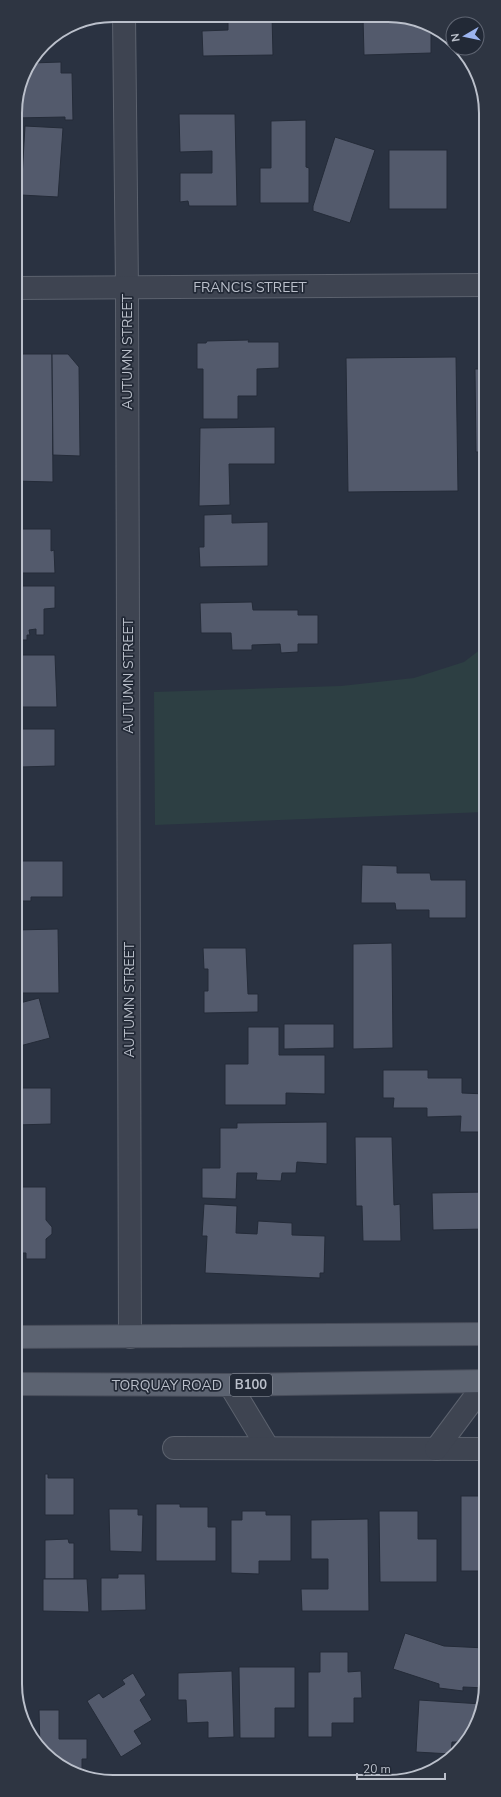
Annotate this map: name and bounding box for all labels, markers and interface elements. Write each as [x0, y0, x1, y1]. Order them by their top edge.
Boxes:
north arrow [445, 16, 485, 56]
text: N [448, 32, 464, 43]
street label: FRANCIS STREET [193, 278, 307, 297]
street label: AUTUMN STREET [118, 294, 137, 410]
street label: AUTUMN STREET [119, 618, 138, 734]
street label: AUTUMN STREET [120, 942, 139, 1058]
road number: B100 [230, 1374, 272, 1396]
street label: TORQUAY ROAD [112, 1376, 222, 1395]
scale bar [357, 1755, 445, 1781]
text: 20 m [363, 1761, 391, 1777]

